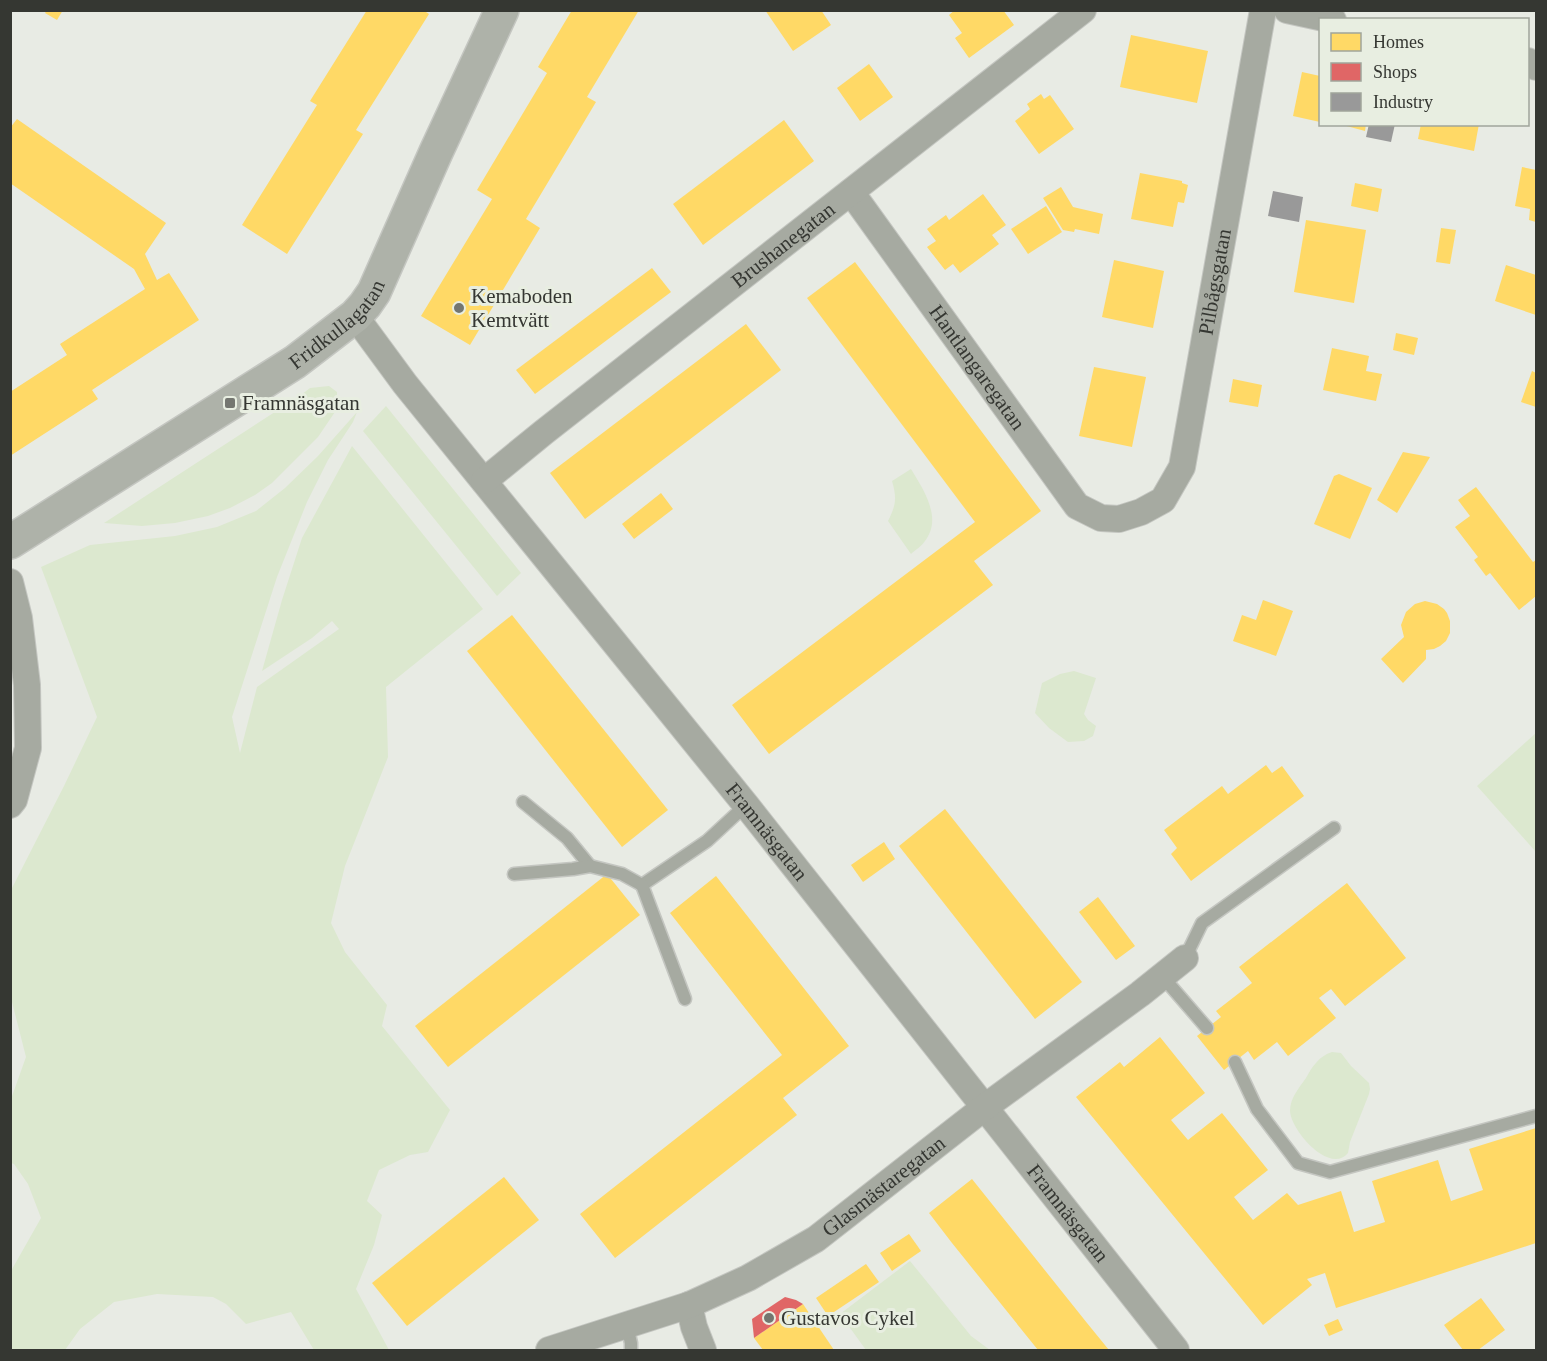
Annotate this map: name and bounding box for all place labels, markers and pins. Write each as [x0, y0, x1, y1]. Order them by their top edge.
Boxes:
place label: Kemaboden Kemtvätt [471, 284, 573, 332]
marker: Kemaboden Kemtvätt [452, 301, 466, 315]
place label: Framnäsgatan [242, 391, 360, 415]
marker: Framnäsgatan [223, 396, 237, 410]
place label: Gustavos Cykel [781, 1306, 915, 1330]
marker: Gustavos Cykel [762, 1311, 776, 1325]

